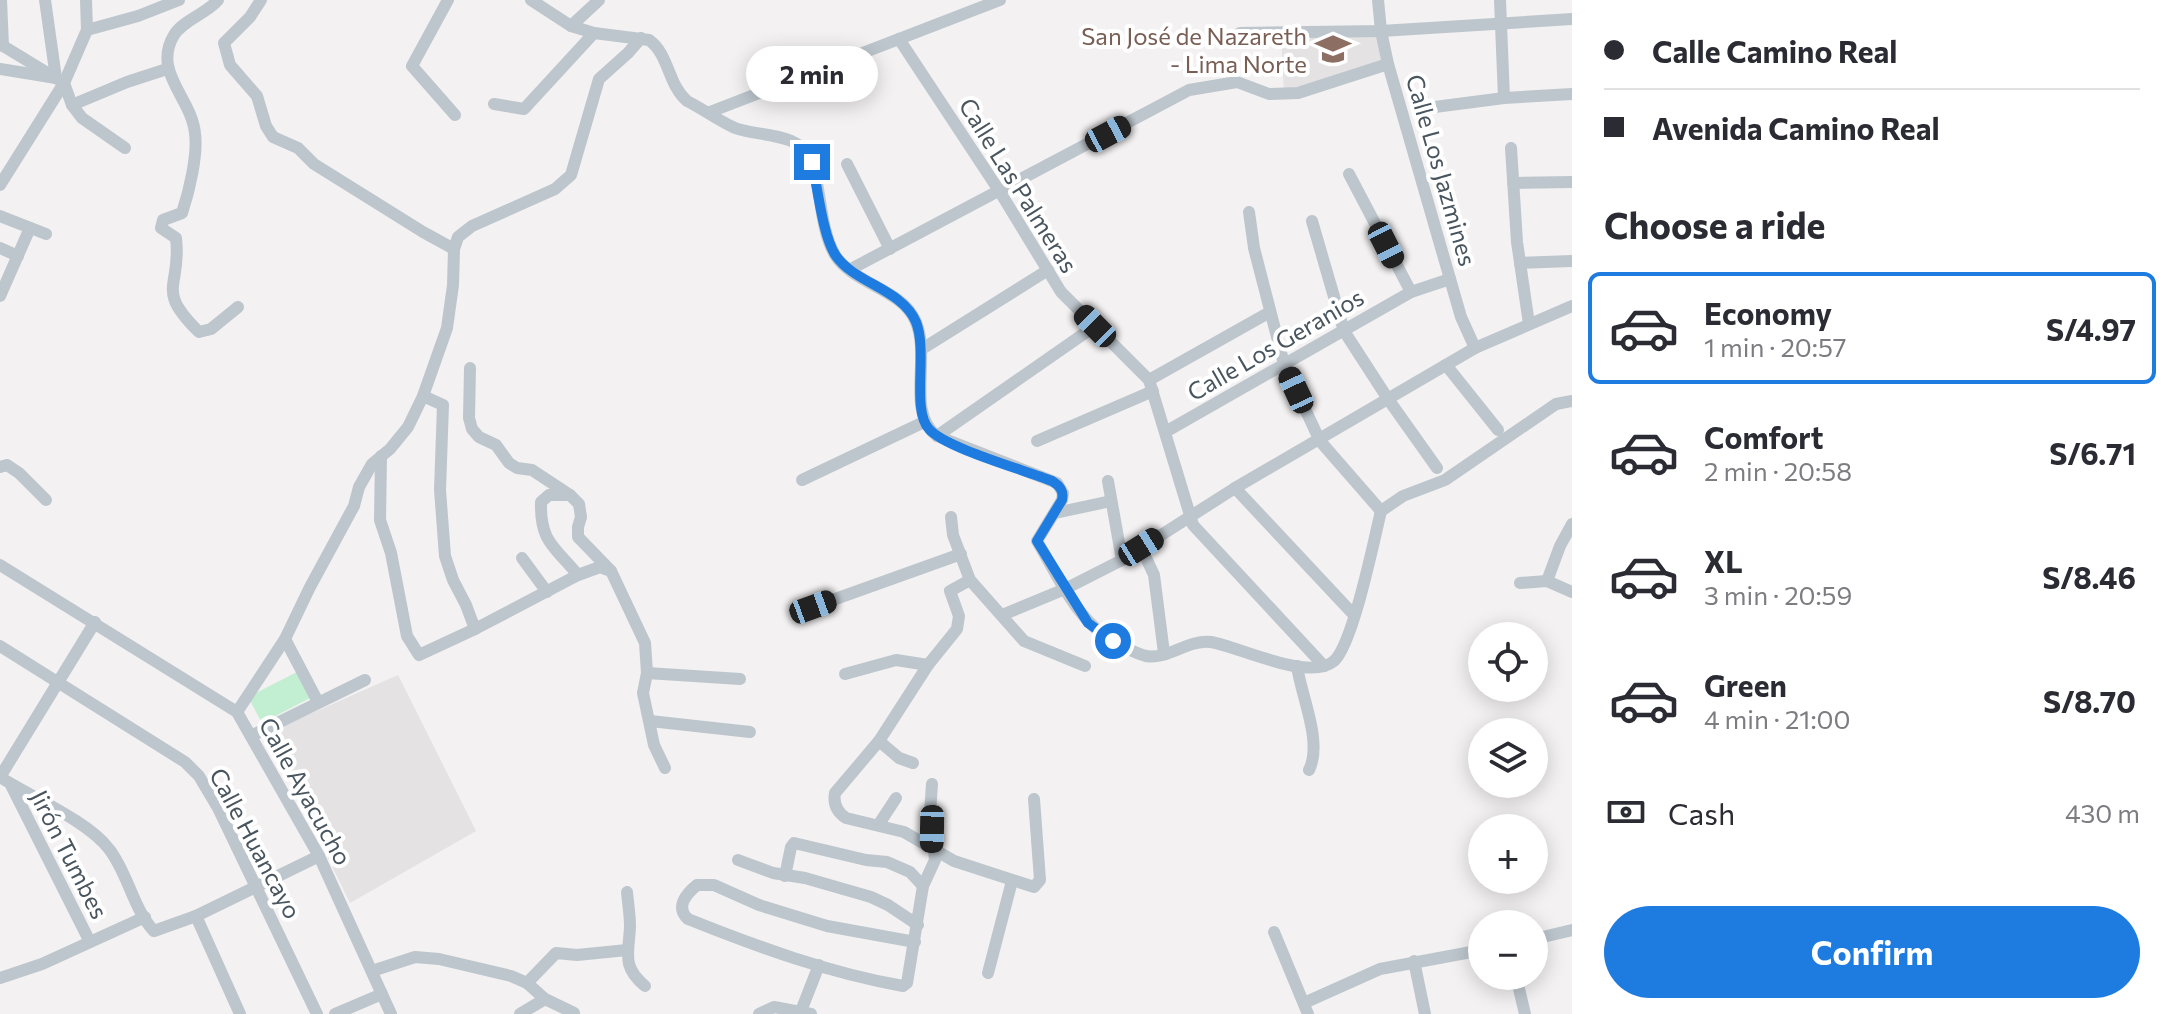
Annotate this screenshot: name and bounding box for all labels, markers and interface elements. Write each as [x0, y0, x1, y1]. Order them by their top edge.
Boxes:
place label: San José de Nazareth - Lima Norte [1081, 21, 1307, 78]
school or university icon: San José de Nazareth - Lima Norte [1314, 30, 1352, 68]
text: Calle Camino Real [1652, 32, 1898, 69]
callout: 2 min [746, 46, 878, 102]
text: 2 min [780, 58, 844, 89]
street label: Calle Los Jazmines [1401, 71, 1483, 269]
street label: Calle Las Palmeras [954, 92, 1084, 278]
text: Avenida Camino Real [1652, 109, 1940, 146]
car [1081, 112, 1135, 156]
route end [794, 144, 830, 180]
text: Choose a ride [1604, 202, 1825, 246]
car [1364, 218, 1408, 272]
street label: Calle Los Geranios [1182, 282, 1368, 406]
icon: car [1608, 292, 1680, 364]
text: Economy [1704, 294, 1832, 331]
car [1070, 301, 1120, 351]
text: S/4.97 [2046, 310, 2136, 347]
text: 1 min · 20:57 [1704, 331, 1847, 362]
car [1275, 363, 1317, 417]
icon: car [1608, 416, 1680, 488]
text: Comfort [1704, 418, 1823, 455]
text: S/6.71 [2049, 434, 2136, 471]
text: 2 min · 20:58 [1704, 455, 1852, 486]
car [1114, 524, 1168, 570]
icon: car [1608, 540, 1680, 612]
text: XL [1704, 542, 1743, 579]
text: S/8.46 [2042, 558, 2136, 595]
text: 3 min · 20:59 [1704, 579, 1852, 610]
car [786, 588, 840, 626]
map controls [1468, 622, 1548, 990]
button: locate [1468, 622, 1548, 702]
route start [1095, 623, 1131, 659]
icon: car [1608, 664, 1680, 736]
text: Green [1704, 666, 1787, 703]
text: S/8.70 [2043, 682, 2136, 719]
text: 4 min · 21:00 [1704, 703, 1851, 734]
street label: Calle Ayacucho [254, 712, 358, 870]
button: layers [1468, 718, 1548, 798]
street label: Calle Huancayo [204, 763, 308, 923]
street label: Jirón Tumbes [25, 785, 115, 923]
icon: cash [1604, 790, 1648, 834]
text: Cash [1668, 794, 1735, 831]
text: 430 m [2065, 797, 2140, 828]
car [920, 805, 944, 853]
button: + [1468, 814, 1548, 894]
button: Confirm [1604, 906, 2140, 998]
button: − [1468, 910, 1548, 990]

